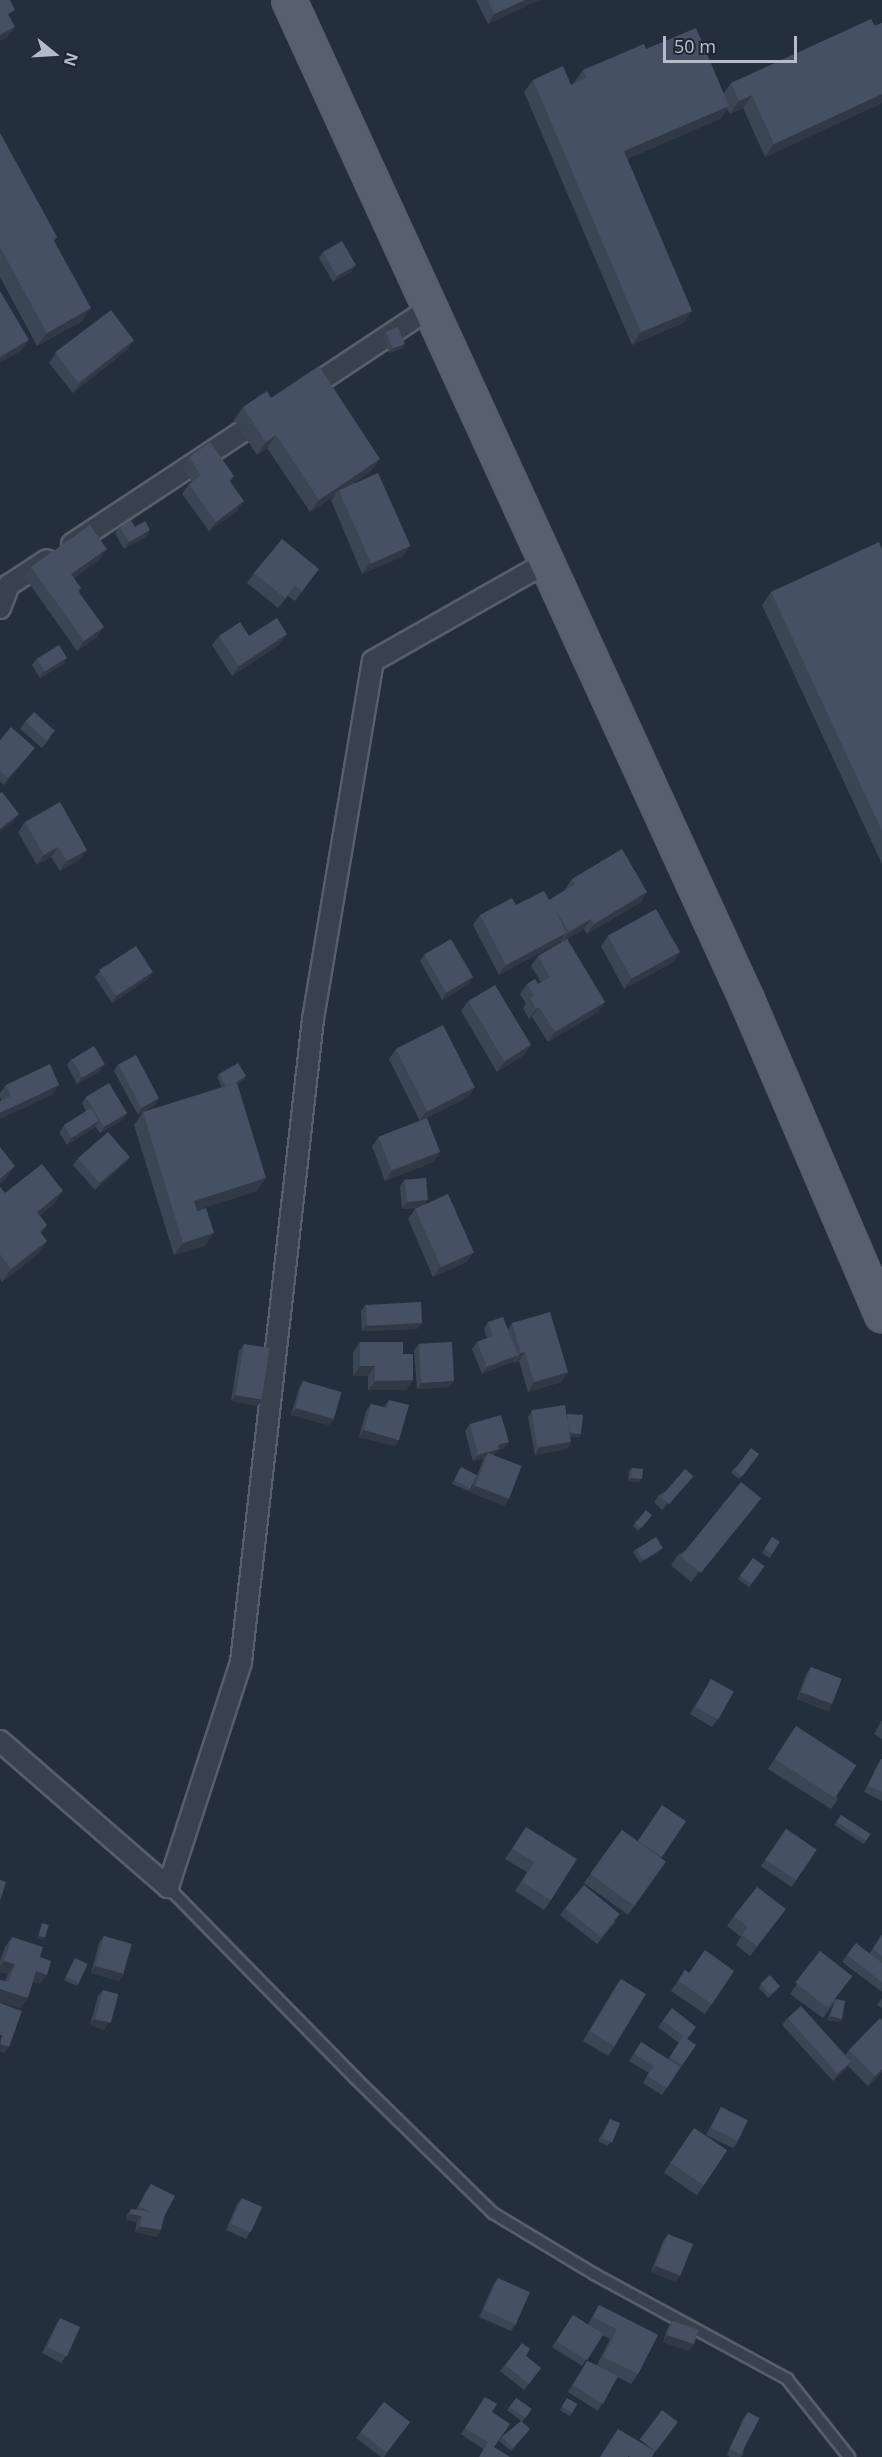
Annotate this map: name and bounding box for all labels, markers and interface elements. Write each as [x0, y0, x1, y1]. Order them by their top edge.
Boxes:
north arrow [24, 24, 84, 84]
scale bar [666, 24, 800, 62]
text: 50 m [674, 34, 716, 58]
text: N [59, 50, 84, 69]

